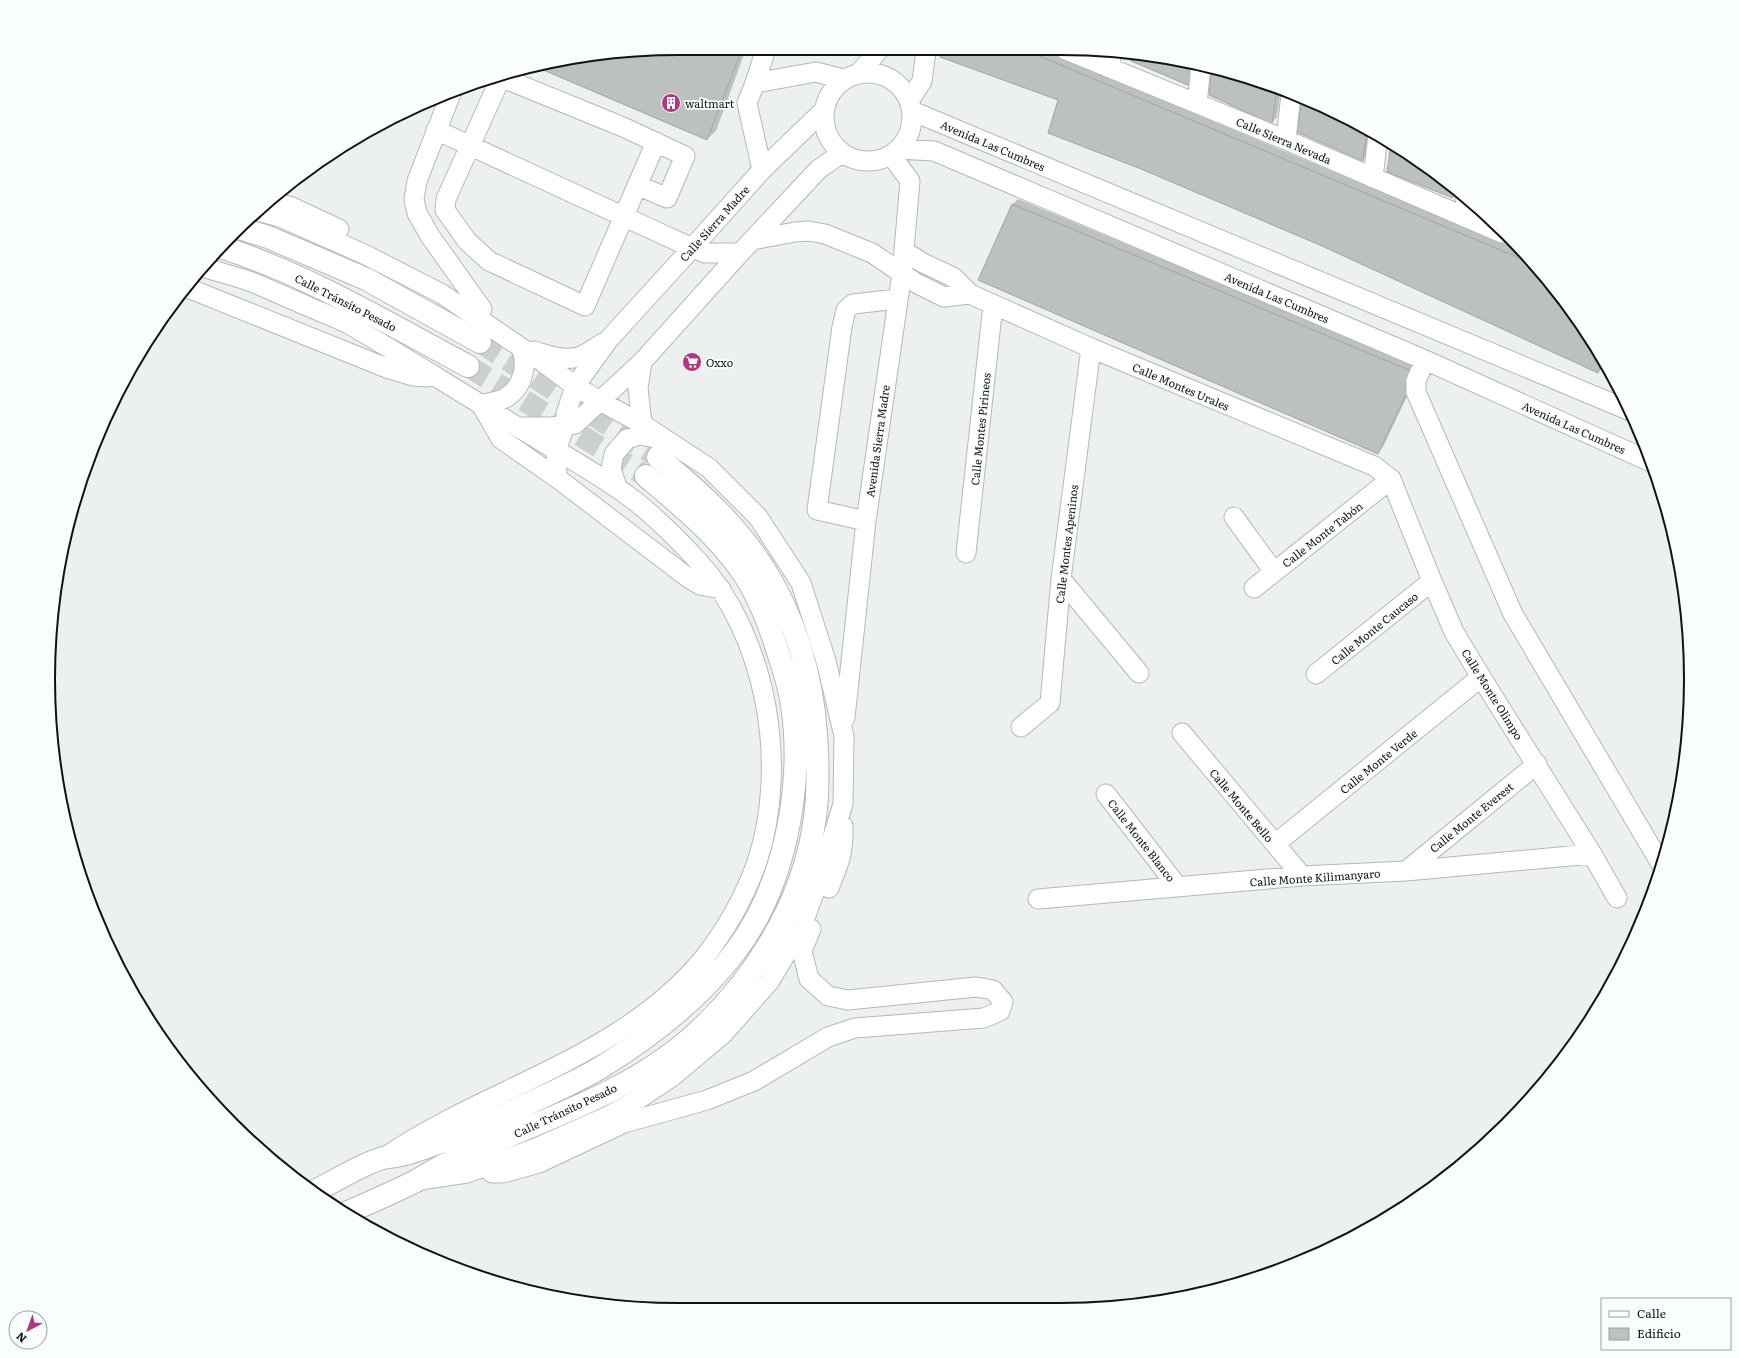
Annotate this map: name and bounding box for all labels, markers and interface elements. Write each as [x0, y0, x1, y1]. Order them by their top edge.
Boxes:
building icon: waltmart [660, 92, 682, 114]
place label: waltmart [685, 95, 735, 111]
street label: Calle Sierra Nevada [1234, 113, 1334, 167]
street label: Avenida Las Cumbres [938, 116, 1048, 174]
street label: Calle Sierra Madre [676, 181, 753, 264]
street label: Avenida Las Cumbres [1222, 268, 1332, 326]
street label: Calle Tránsito Pesado [292, 269, 400, 335]
supermarket icon: Oxxo [681, 351, 703, 373]
place label: Oxxo [706, 354, 733, 370]
street label: Calle Montes Urales [1130, 358, 1232, 414]
street label: Calle Montes Pirineos [966, 372, 994, 486]
street label: Avenida Sierra Madre [861, 384, 893, 498]
street label: Avenida Las Cumbres [1520, 397, 1628, 457]
street label: Calle Montes Apeninos [1051, 484, 1081, 604]
street label: Calle Monte Tabón [1278, 497, 1366, 571]
street label: Calle Monte Caucaso [1327, 588, 1421, 668]
street label: Calle Monte Olimpo [1459, 645, 1527, 743]
street label: Calle Monte Verde [1336, 725, 1420, 797]
street label: Calle Monte Bello [1206, 765, 1278, 845]
street label: Calle Monte Everest [1426, 778, 1517, 856]
street label: Calle Monte Blanco [1105, 795, 1179, 885]
street label: Calle Monte Kilimanyaro [1249, 864, 1381, 890]
street label: Calle Tránsito Pesado [511, 1079, 619, 1141]
legend [1601, 1298, 1731, 1350]
text: Calle [1637, 1304, 1666, 1322]
north arrow [8, 1310, 48, 1350]
text: Edificio [1637, 1324, 1681, 1342]
text: N [12, 1329, 30, 1347]

